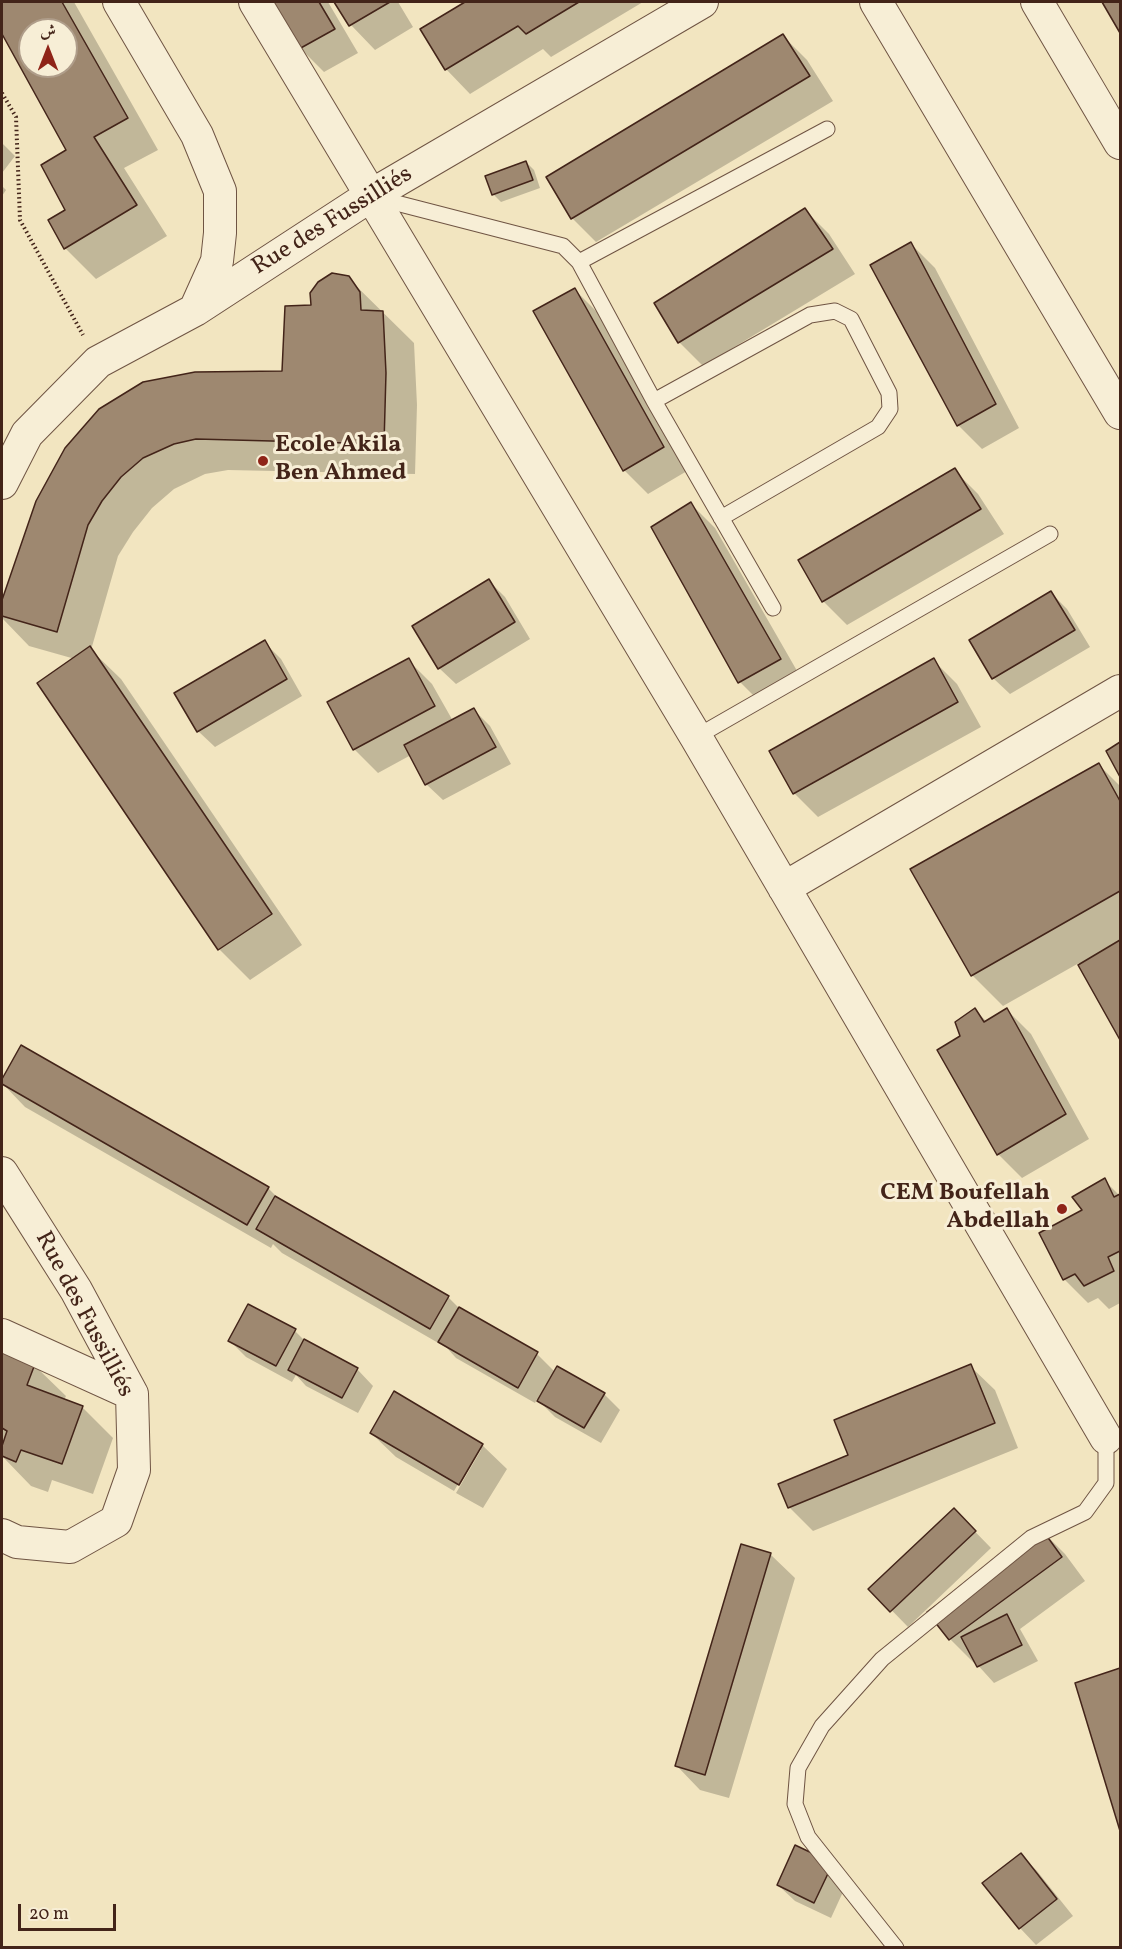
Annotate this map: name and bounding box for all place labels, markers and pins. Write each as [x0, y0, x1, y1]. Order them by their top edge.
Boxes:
place label: Ecole Akila Ben Ahmed [275, 433, 406, 489]
marker: Ecole Akila Ben Ahmed [256, 454, 270, 468]
place label: CEM Boufellah Abdellah [880, 1181, 1050, 1237]
marker: CEM Boufellah Abdellah [1055, 1202, 1069, 1216]

